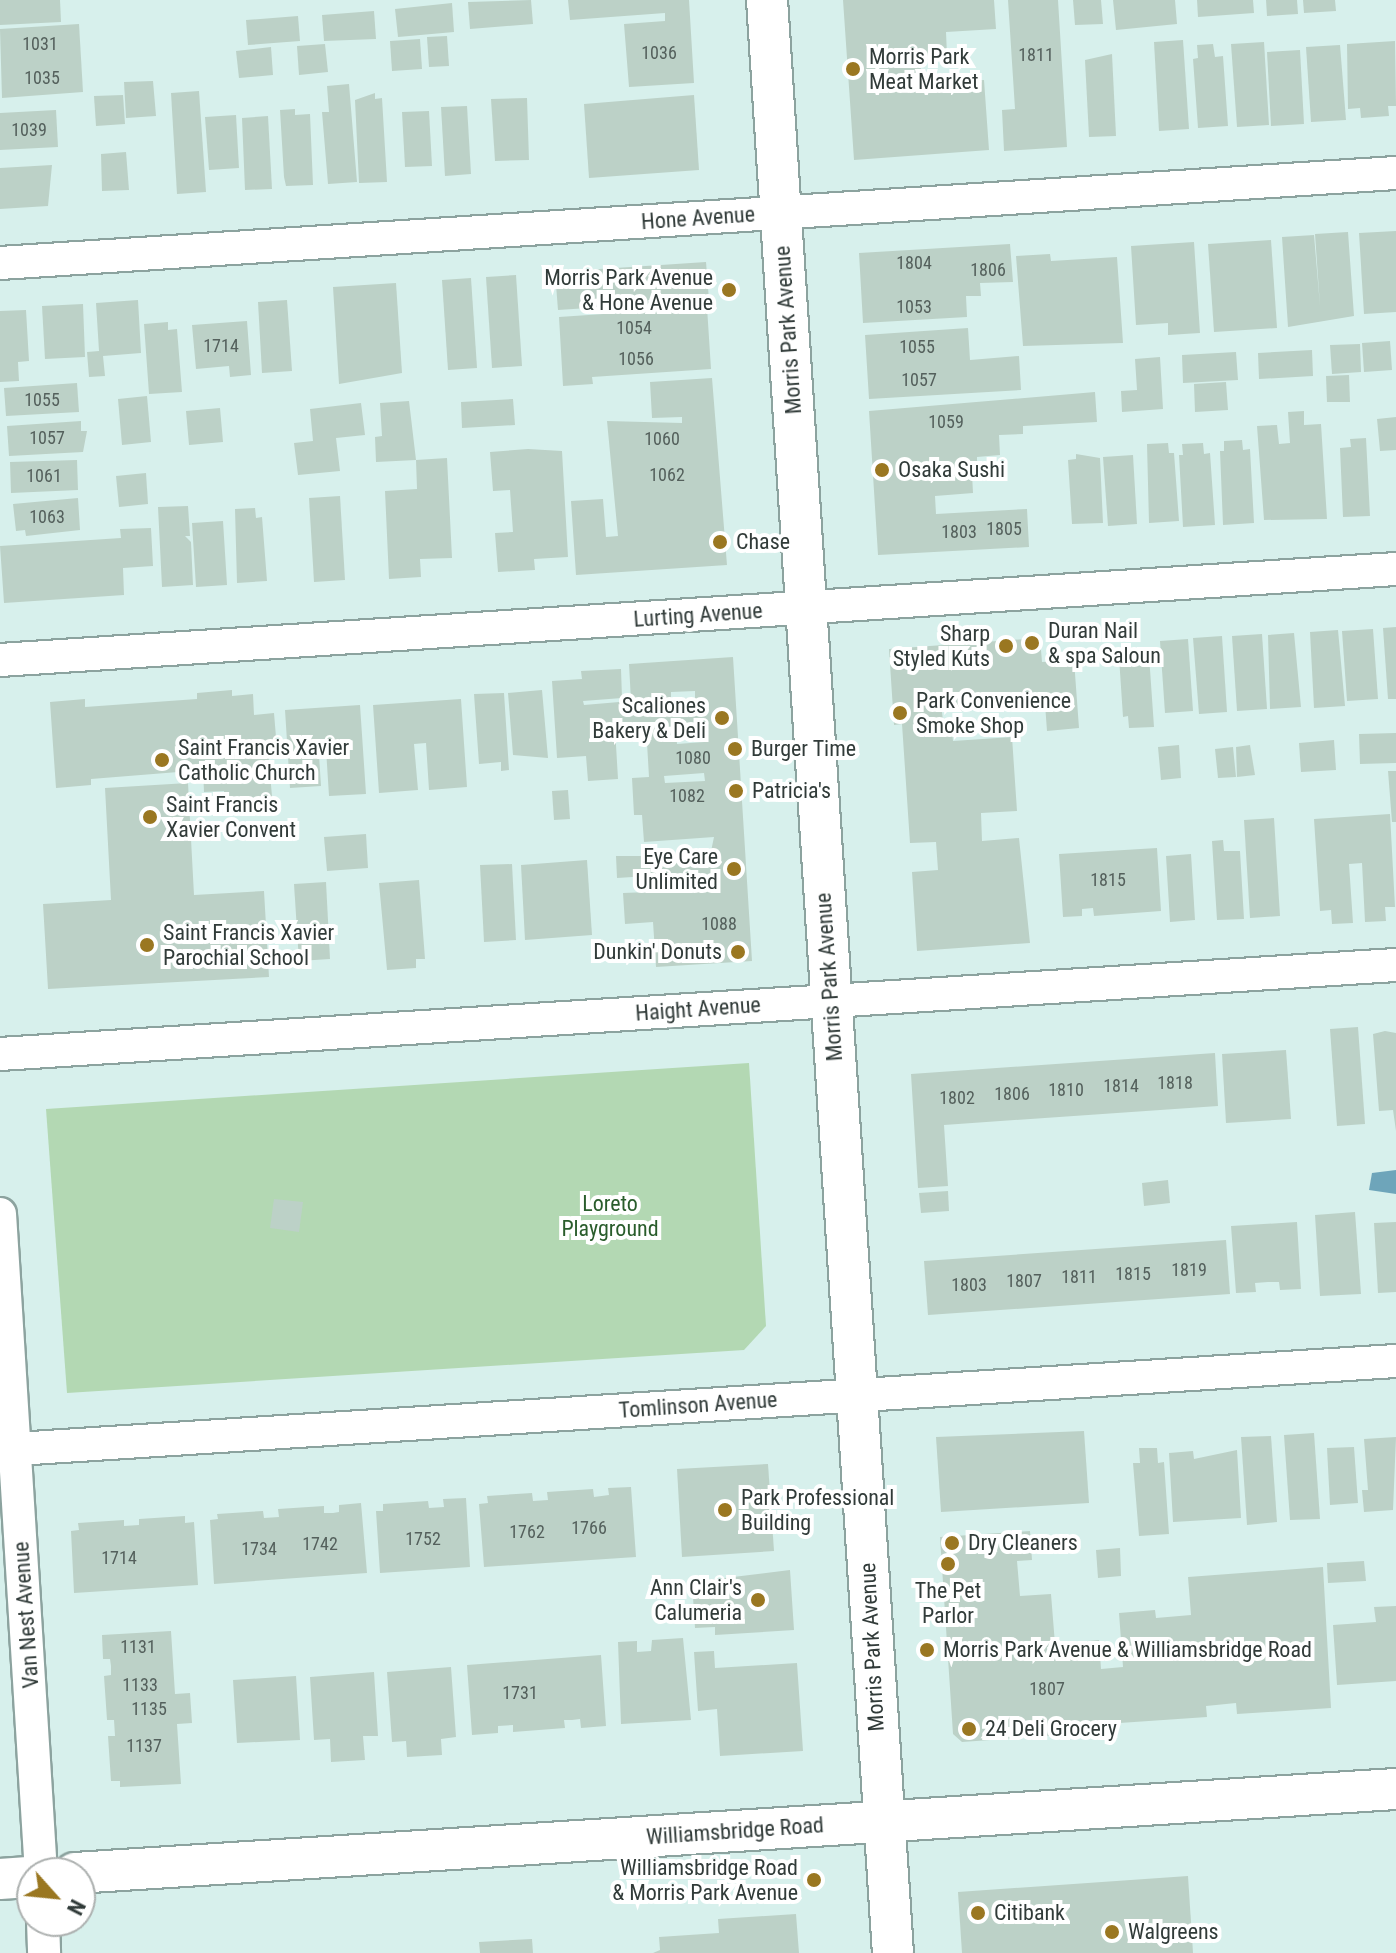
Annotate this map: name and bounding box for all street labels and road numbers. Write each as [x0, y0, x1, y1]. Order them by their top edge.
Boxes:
street label: Hone Avenue [640, 201, 756, 235]
street label: Morris Park Avenue [769, 245, 807, 415]
street label: Lurting Avenue [633, 597, 763, 633]
street label: Morris Park Avenue [810, 892, 848, 1062]
street label: Haight Avenue [634, 991, 762, 1027]
street label: Tomlinson Avenue [618, 1386, 778, 1424]
street label: Van Nest Avenue [8, 1541, 44, 1689]
street label: Morris Park Avenue [854, 1562, 890, 1732]
street label: Williamsbridge Road [645, 1812, 825, 1850]

